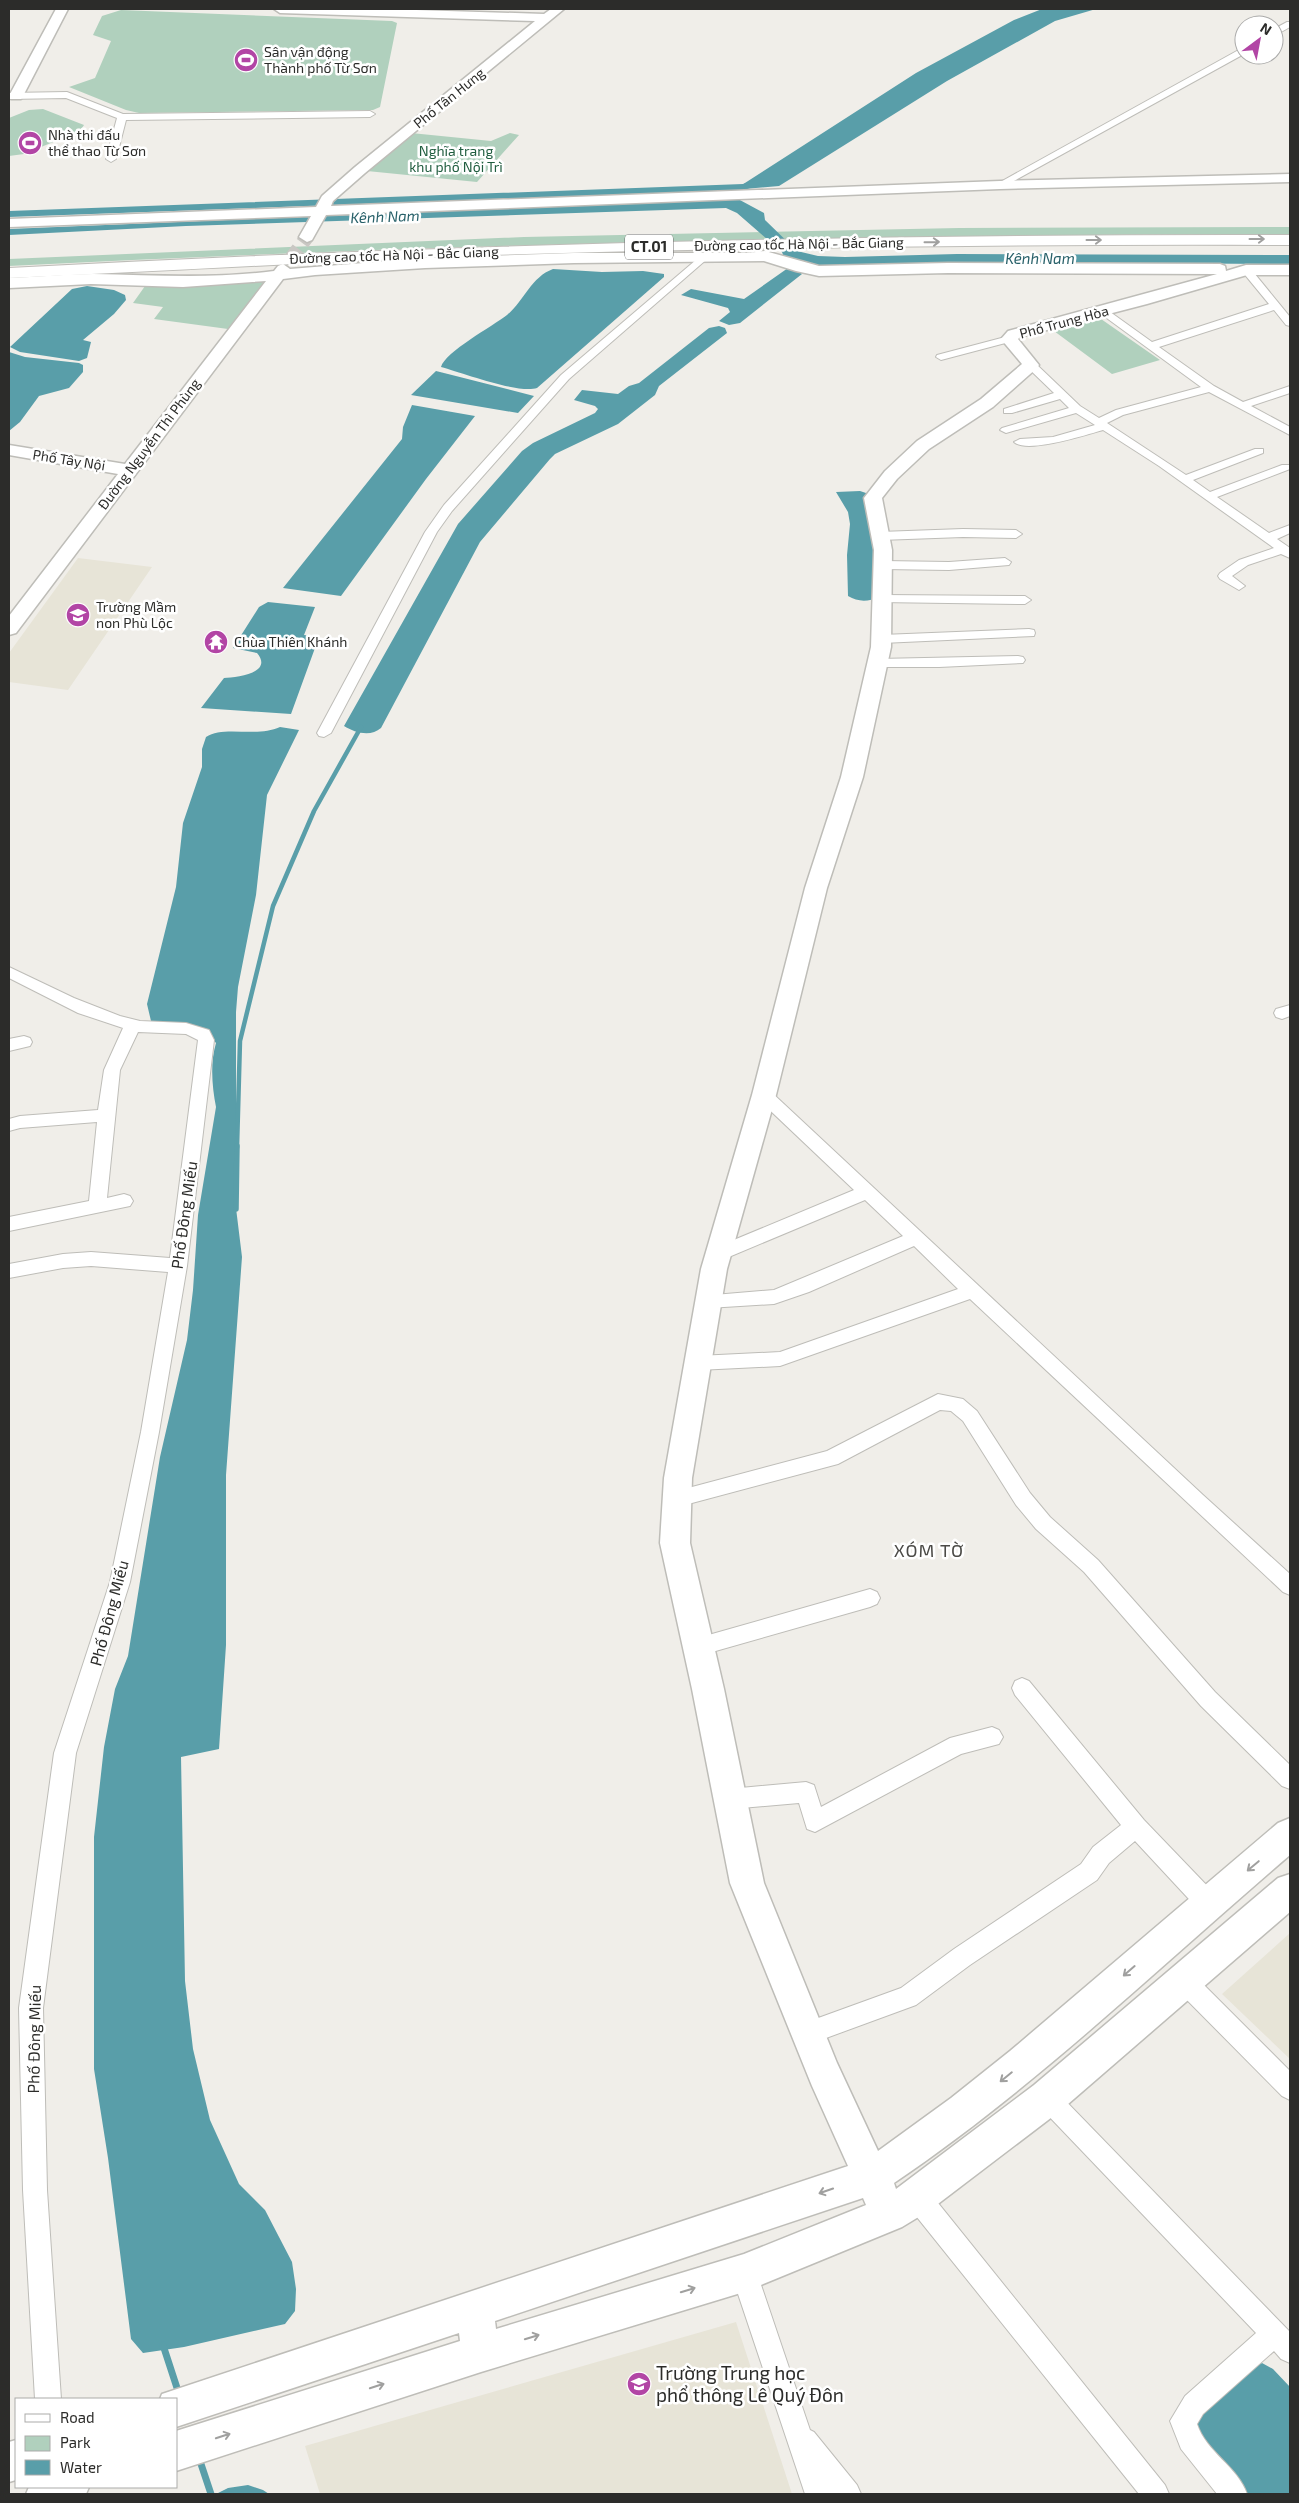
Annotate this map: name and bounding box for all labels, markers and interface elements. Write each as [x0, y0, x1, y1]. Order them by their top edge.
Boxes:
north arrow [1234, 15, 1284, 65]
text: N [1257, 19, 1275, 38]
place label: Sân vận động Thành phố Từ Sơn [264, 43, 377, 76]
sports icon: Sân vận động Thành phố Từ Sơn [233, 47, 259, 73]
street label: Phố Tân Hưng [410, 64, 488, 131]
place label: Nhà thi đấu thể thao Từ Sơn [48, 126, 146, 159]
sports icon: Nhà thi đấu thể thao Từ Sơn [17, 130, 43, 156]
park label: Nghĩa trang khu phố Nội Trì [409, 142, 503, 175]
water label: Kênh Nam [350, 206, 420, 226]
street label: Đường cao tốc Hà Nội - Bắc Giang [694, 233, 904, 254]
road number: CT.01 [625, 234, 673, 260]
one-way arrow [1248, 234, 1265, 244]
one-way arrow [1086, 235, 1102, 245]
one-way arrow [924, 237, 940, 246]
street label: Đường cao tốc Hà Nội - Bắc Giang [289, 242, 499, 267]
water label: Kênh Nam [1005, 249, 1075, 267]
street label: Phố Trung Hòa [1017, 301, 1110, 342]
street label: Đường Nguyễn Thì Phùng [94, 375, 204, 513]
street label: Phố Tây Nội [32, 445, 107, 474]
place label: Trường Mầm non Phù Lộc [96, 598, 176, 631]
school or university icon: Trường Mầm non Phù Lộc [65, 602, 91, 628]
temple icon: Chùa Thiên Khánh [203, 629, 229, 655]
place label: Chùa Thiên Khánh [234, 633, 347, 650]
street label: Phố Đông Miếu [167, 1160, 200, 1270]
district label: XÓM TỜ [894, 1539, 964, 1561]
street label: Phố Đông Miếu [85, 1558, 132, 1668]
one-way arrow [1246, 1860, 1259, 1871]
one-way arrow [1123, 1965, 1136, 1977]
street label: Phố Đông Miếu [23, 1984, 44, 2094]
one-way arrow [1000, 2071, 1013, 2082]
one-way arrow [819, 2187, 835, 2197]
one-way arrow [679, 2284, 695, 2294]
one-way arrow [524, 2332, 540, 2342]
place label: Trường Trung học phổ thông Lê Quý Đôn [656, 2361, 844, 2406]
school or university icon: Trường Trung học phổ thông Lê Quý Đôn [626, 2371, 652, 2397]
one-way arrow [369, 2380, 385, 2390]
legend [15, 2398, 178, 2488]
text: Road [60, 2408, 95, 2426]
one-way arrow [214, 2430, 230, 2440]
text: Park [60, 2433, 91, 2451]
text: Water [60, 2458, 102, 2476]

